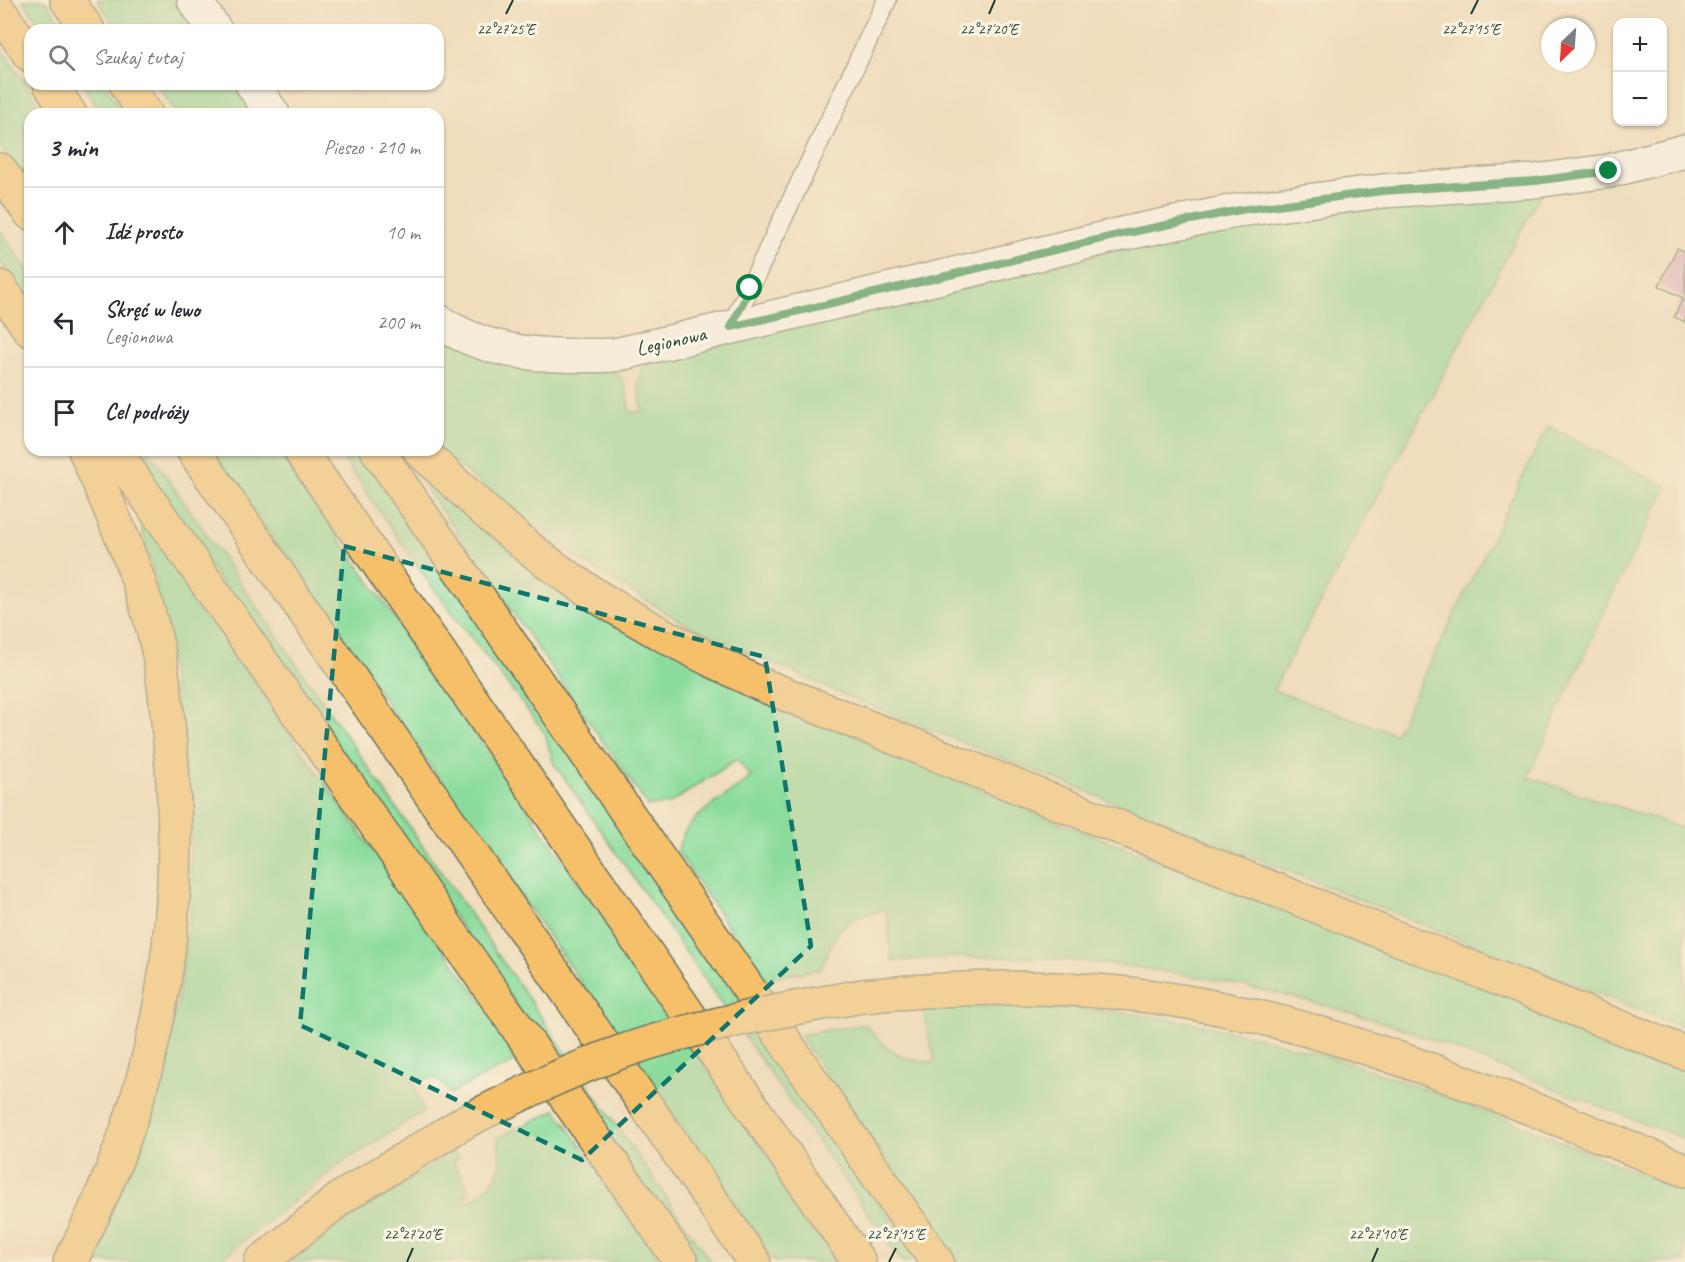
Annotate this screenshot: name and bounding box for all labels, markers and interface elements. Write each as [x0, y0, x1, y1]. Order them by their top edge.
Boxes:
north arrow [1541, 18, 1595, 72]
map controls [1613, 18, 1667, 126]
button: + [1613, 18, 1667, 72]
text: 22°27'25"E [477, 20, 537, 39]
text: 22°27'20"E [960, 20, 1020, 39]
text: 22°27'15"E [1442, 20, 1502, 39]
search box [24, 24, 444, 90]
icon: search [45, 41, 78, 74]
text: Szukaj tutaj [93, 43, 183, 71]
button: − [1613, 72, 1667, 126]
text: 3 min [48, 131, 98, 164]
text: Pieszo · 210 m [324, 135, 420, 160]
route end [1595, 157, 1621, 183]
icon: ahead [48, 216, 81, 249]
text: Idź prosto [105, 218, 182, 246]
text: 10 m [386, 220, 420, 245]
route start [736, 274, 762, 300]
text: Skręć w lewo [105, 296, 200, 324]
icon: left [48, 306, 81, 339]
text: 200 m [377, 310, 420, 335]
street label: Legionowa [634, 320, 710, 362]
text: Legionowa [105, 324, 172, 349]
icon: arrive [48, 396, 81, 429]
text: Cel podróży [105, 398, 188, 426]
text: 22°27'20"E [384, 1225, 444, 1244]
text: 22°27'15"E [867, 1225, 927, 1244]
text: 22°27'10"E [1349, 1225, 1409, 1244]

